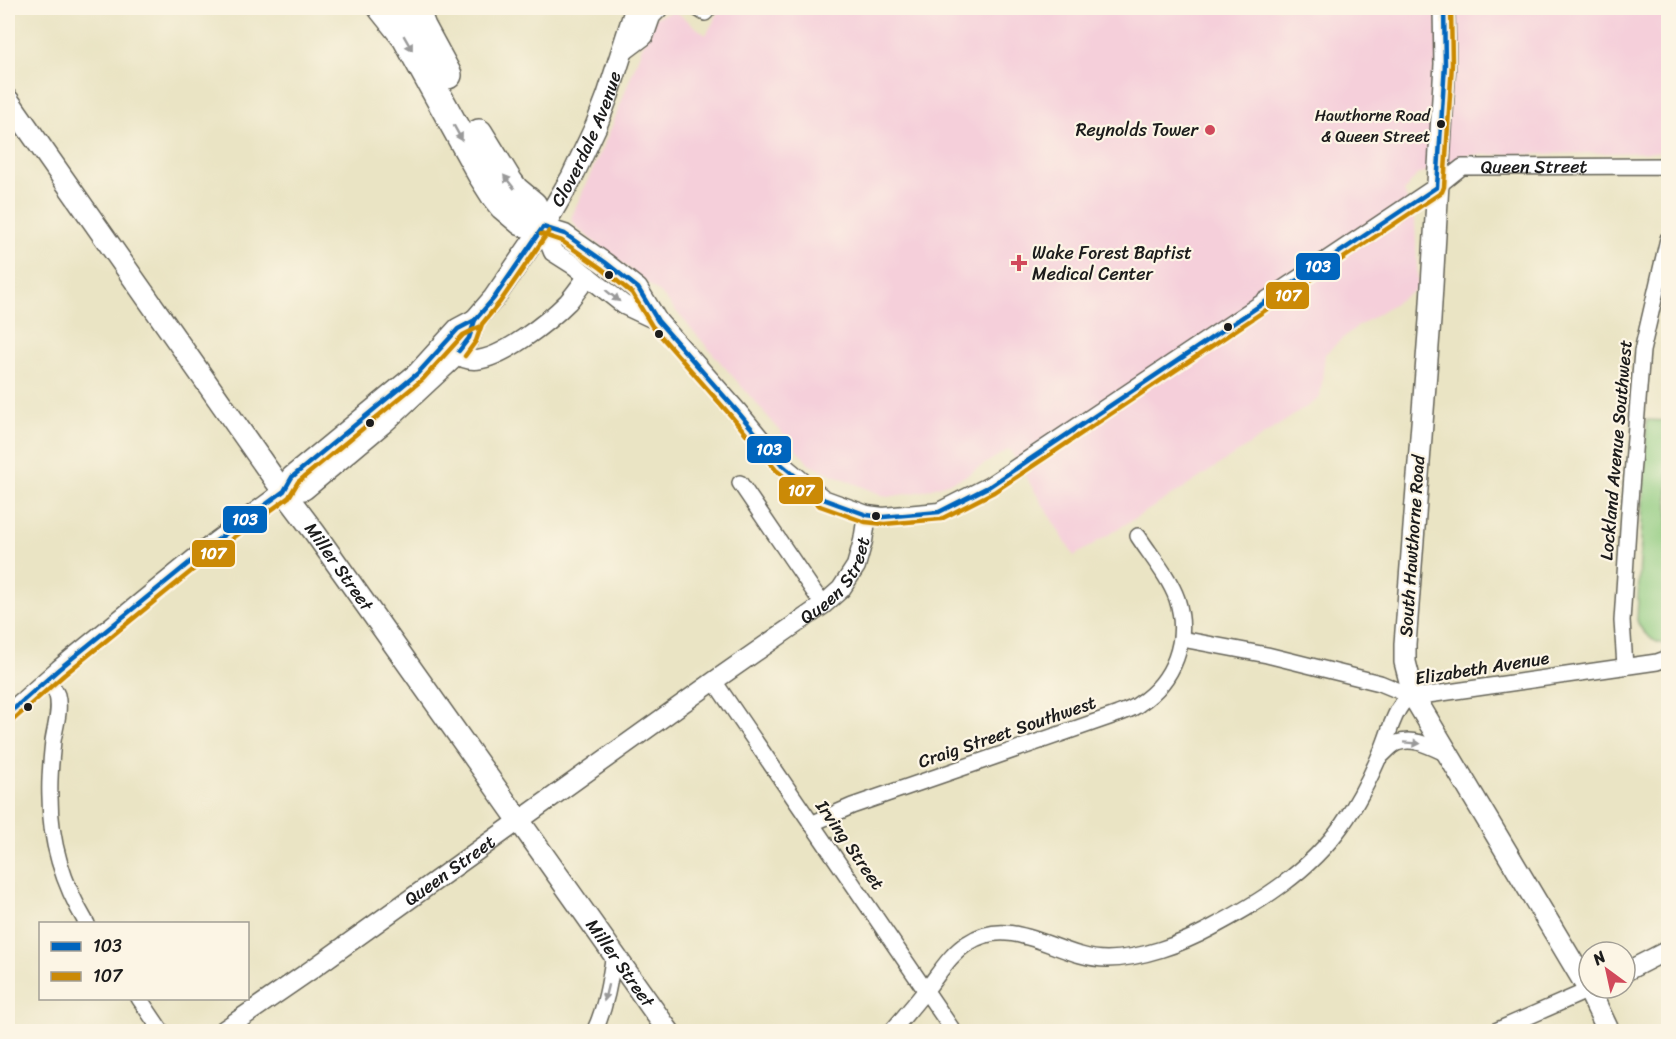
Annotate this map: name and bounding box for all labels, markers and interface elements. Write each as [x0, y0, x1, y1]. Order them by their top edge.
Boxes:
one-way arrow [403, 35, 413, 52]
street label: Cloverdale Avenue [542, 67, 631, 213]
place label: Hawthorne Road & Queen Street [1315, 101, 1432, 151]
place label: Reynolds Tower [1076, 114, 1200, 146]
marker: Hawthorne Road & Queen Street [1435, 118, 1447, 130]
marker: Reynolds Tower [1203, 123, 1217, 137]
one-way arrow [453, 125, 463, 142]
street label: Queen Street [1481, 150, 1588, 183]
one-way arrow [503, 174, 515, 189]
place label: Wake Forest Baptist Medical Center [1032, 237, 1192, 290]
line badge: 103 [1295, 252, 1341, 281]
text: 103 [1305, 252, 1331, 281]
marker: Wake Forest Baptist Medical Center [1010, 254, 1028, 272]
unlabelled marker [603, 269, 615, 281]
line badge: 107 [1265, 281, 1310, 310]
text: 107 [1275, 281, 1303, 310]
one-way arrow [605, 289, 621, 302]
unlabelled marker [1222, 321, 1234, 333]
unlabelled marker [653, 328, 665, 340]
street label: Lockland Avenue Southwest [1590, 338, 1642, 562]
unlabelled marker [364, 417, 376, 429]
line badge: 103 [746, 435, 792, 464]
text: 103 [756, 435, 782, 464]
street label: South Hawthorne Road [1390, 453, 1434, 638]
line badge: 107 [778, 476, 824, 505]
text: 107 [788, 476, 816, 505]
line badge: 103 [222, 505, 268, 534]
text: 103 [232, 505, 258, 534]
unlabelled marker [870, 510, 882, 522]
street label: Miller Street [296, 515, 382, 618]
street label: Queen Street [793, 533, 879, 633]
line badge: 107 [191, 539, 236, 568]
text: 107 [200, 539, 228, 568]
street label: Elizabeth Avenue [1413, 642, 1552, 694]
street label: Craig Street Southwest [914, 686, 1101, 777]
unlabelled marker [22, 701, 34, 713]
one-way arrow [1403, 738, 1422, 748]
street label: Irving Street [806, 792, 893, 897]
street label: Queen Street [397, 826, 502, 915]
street label: Miller Street [577, 912, 663, 1015]
legend [39, 922, 249, 1000]
text: 103 [93, 930, 122, 962]
north arrow [1577, 940, 1637, 1000]
text: N [1586, 942, 1612, 974]
text: 107 [93, 960, 124, 992]
one-way arrow [601, 984, 611, 1002]

